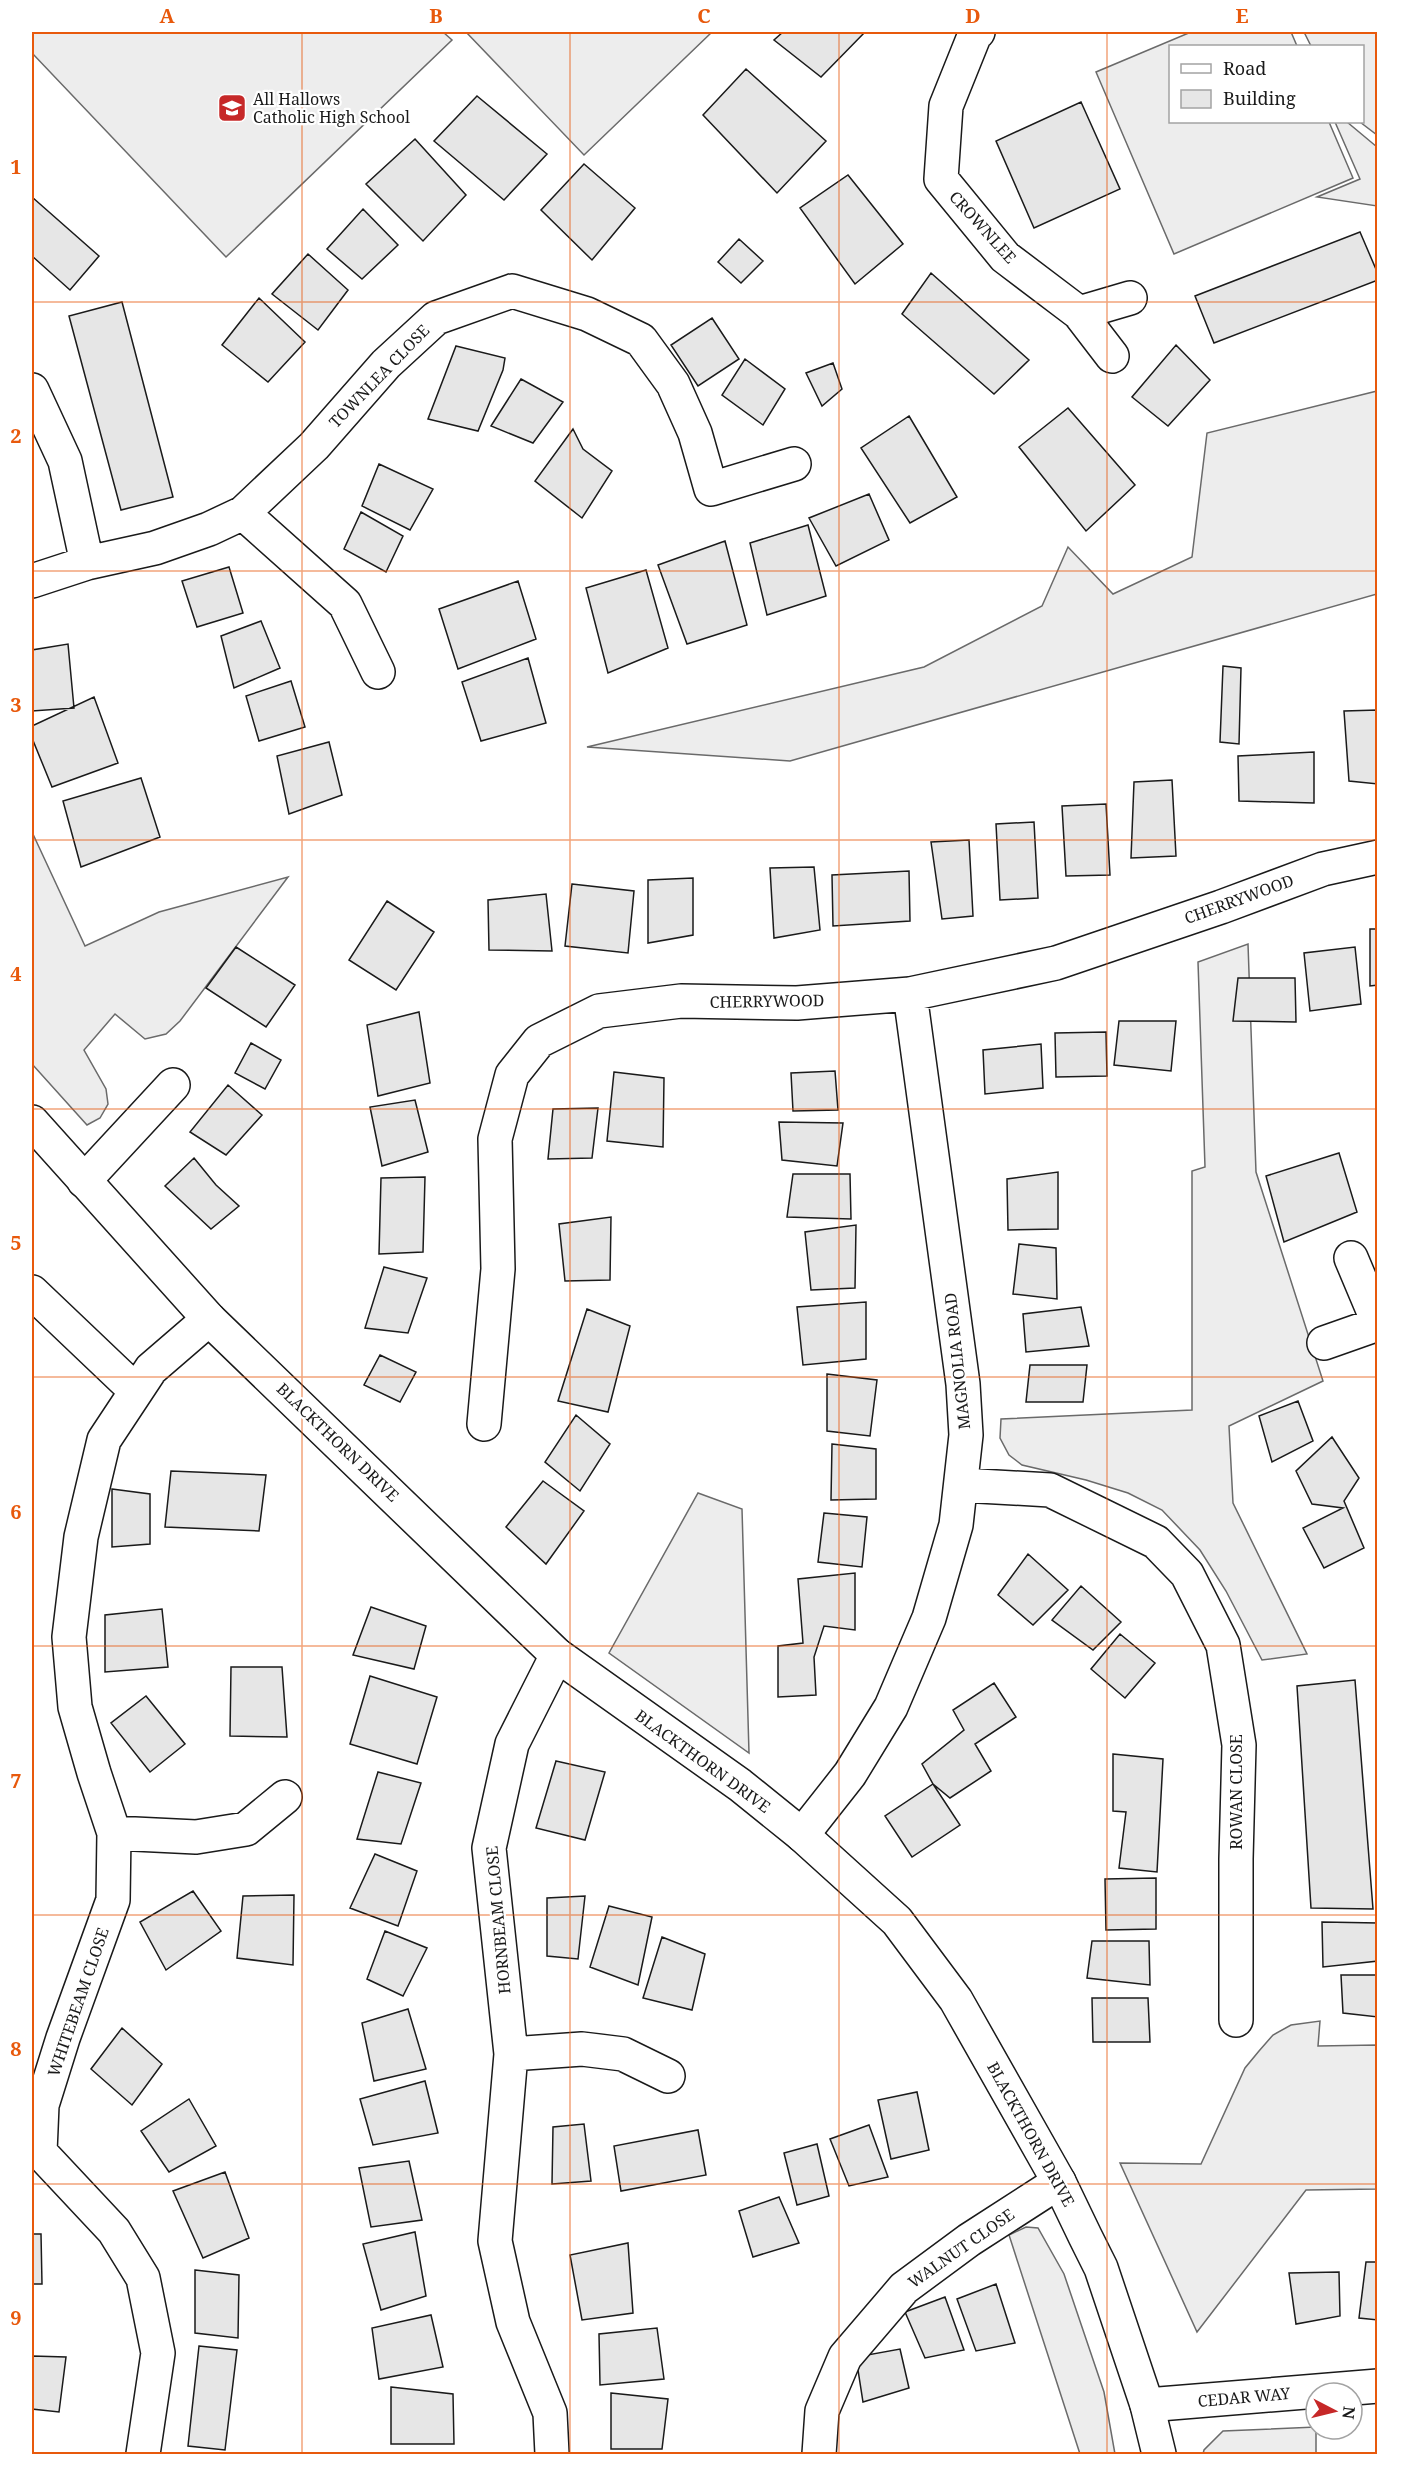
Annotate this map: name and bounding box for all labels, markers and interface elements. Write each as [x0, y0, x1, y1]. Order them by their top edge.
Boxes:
text: A [159, 2, 175, 29]
text: B [429, 2, 443, 29]
text: C [697, 2, 711, 29]
text: D [965, 2, 981, 29]
text: E [1235, 2, 1249, 29]
legend [1169, 45, 1364, 123]
text: Road [1223, 56, 1266, 80]
text: Building [1223, 86, 1296, 110]
place label: All Hallows Catholic High School [253, 88, 410, 128]
school or university icon: All Hallows Catholic High School [216, 92, 248, 124]
text: 1 [10, 153, 22, 180]
street label: CROWNLEE [945, 186, 1021, 268]
street label: TOWNLEA CLOSE [324, 320, 434, 432]
text: 2 [10, 422, 22, 449]
text: 3 [10, 691, 22, 718]
street label: CHERRYWOOD [1181, 869, 1297, 929]
text: 4 [10, 960, 22, 987]
street label: CHERRYWOOD [709, 989, 825, 1013]
text: 5 [10, 1229, 22, 1256]
street label: MAGNOLIA ROAD [939, 1292, 975, 1430]
street label: BLACKTHORN DRIVE [272, 1378, 404, 1506]
text: 6 [10, 1498, 22, 1525]
street label: BLACKTHORN DRIVE [631, 1704, 775, 1818]
street label: ROWAN CLOSE [1225, 1734, 1247, 1850]
text: 7 [10, 1767, 22, 1794]
street label: HORNBEAM CLOSE [481, 1845, 515, 1995]
street label: WHITEBEAM CLOSE [42, 1924, 114, 2079]
text: 8 [10, 2035, 22, 2062]
street label: BLACKTHORN DRIVE [982, 2058, 1080, 2210]
street label: WALNUT CLOSE [904, 2203, 1018, 2293]
text: 9 [10, 2304, 22, 2331]
north arrow [1304, 2381, 1364, 2441]
street label: CEDAR WAY [1197, 2382, 1292, 2412]
text: N [1337, 2405, 1361, 2421]

